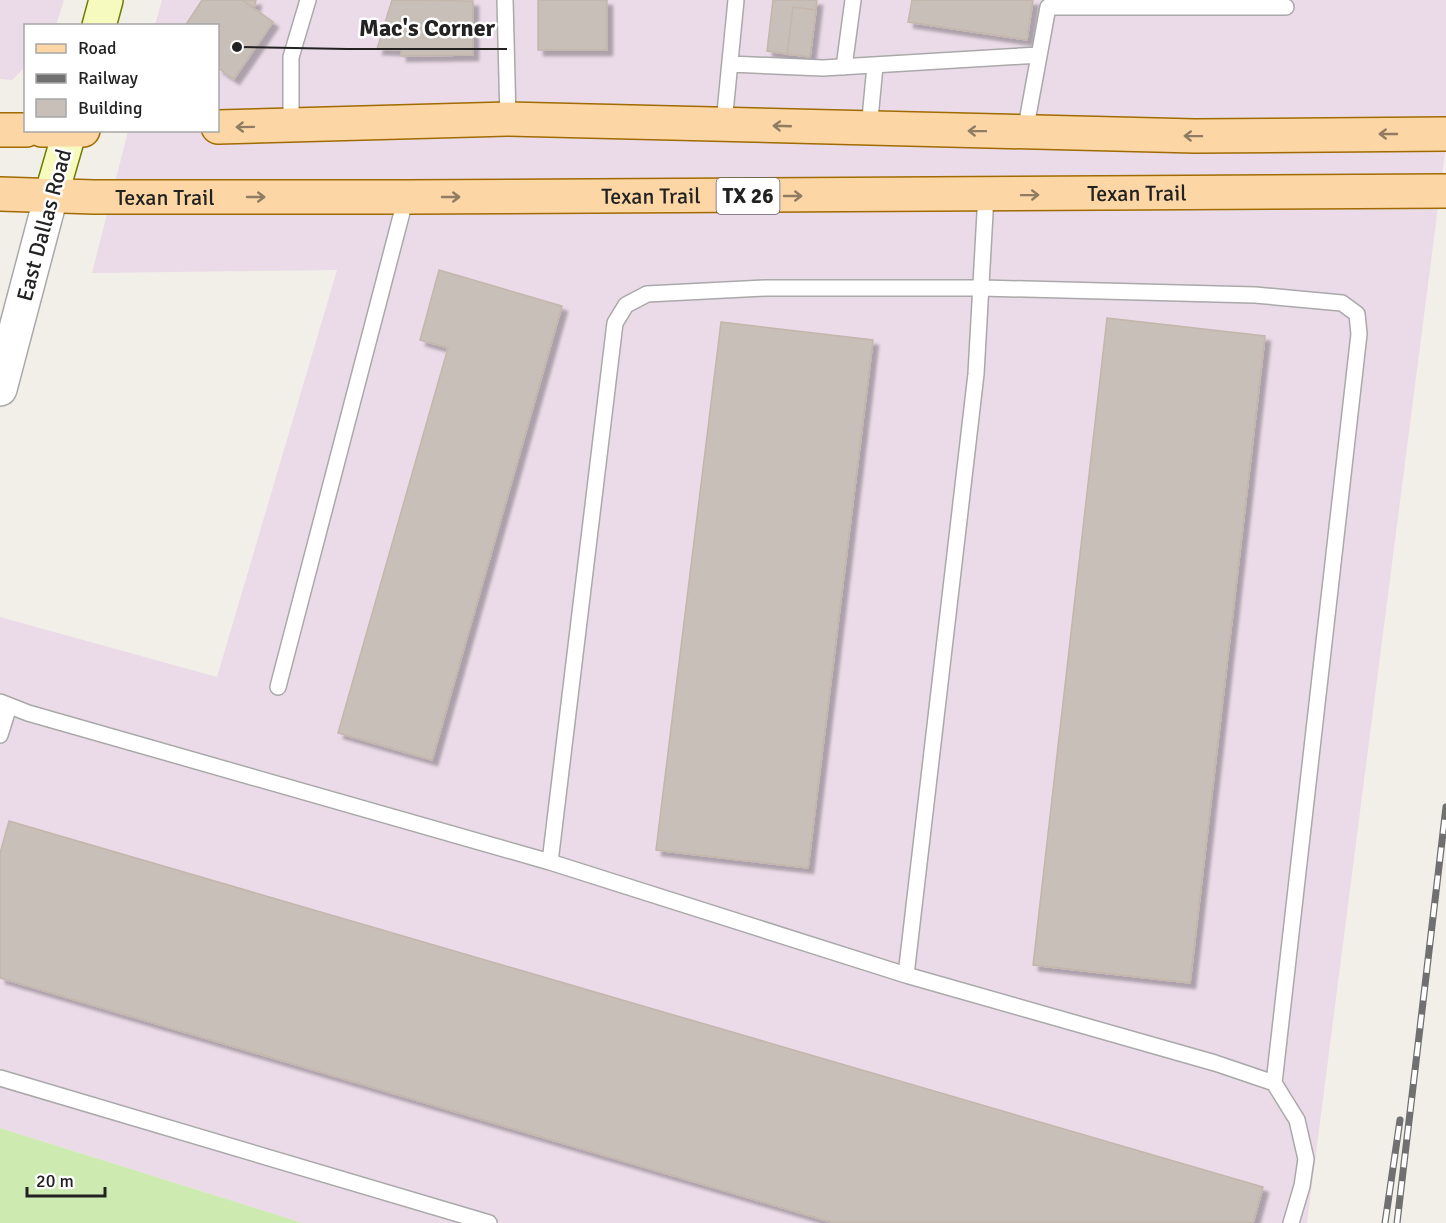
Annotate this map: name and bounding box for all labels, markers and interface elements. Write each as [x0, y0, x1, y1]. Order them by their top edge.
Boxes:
callout: Mac's Corner [347, 7, 507, 49]
text: Mac's Corner [359, 13, 496, 43]
legend [24, 24, 219, 132]
text: Road [78, 37, 117, 59]
text: Railway [78, 67, 139, 89]
text: Building [78, 97, 142, 119]
one-way arrow [772, 120, 792, 131]
one-way arrow [235, 121, 255, 132]
one-way arrow [967, 125, 987, 137]
one-way arrow [1378, 128, 1398, 140]
one-way arrow [1183, 130, 1203, 141]
street label: East Dallas Road [11, 146, 77, 304]
road number: TX 26 [716, 178, 780, 214]
street label: Texan Trail [1087, 179, 1187, 207]
street label: Texan Trail [601, 182, 701, 209]
street label: Texan Trail [115, 184, 215, 211]
one-way arrow [1020, 189, 1040, 201]
one-way arrow [783, 190, 803, 202]
one-way arrow [246, 191, 266, 203]
one-way arrow [441, 191, 461, 203]
scale bar [27, 1160, 105, 1198]
text: 20 m [36, 1170, 74, 1192]

